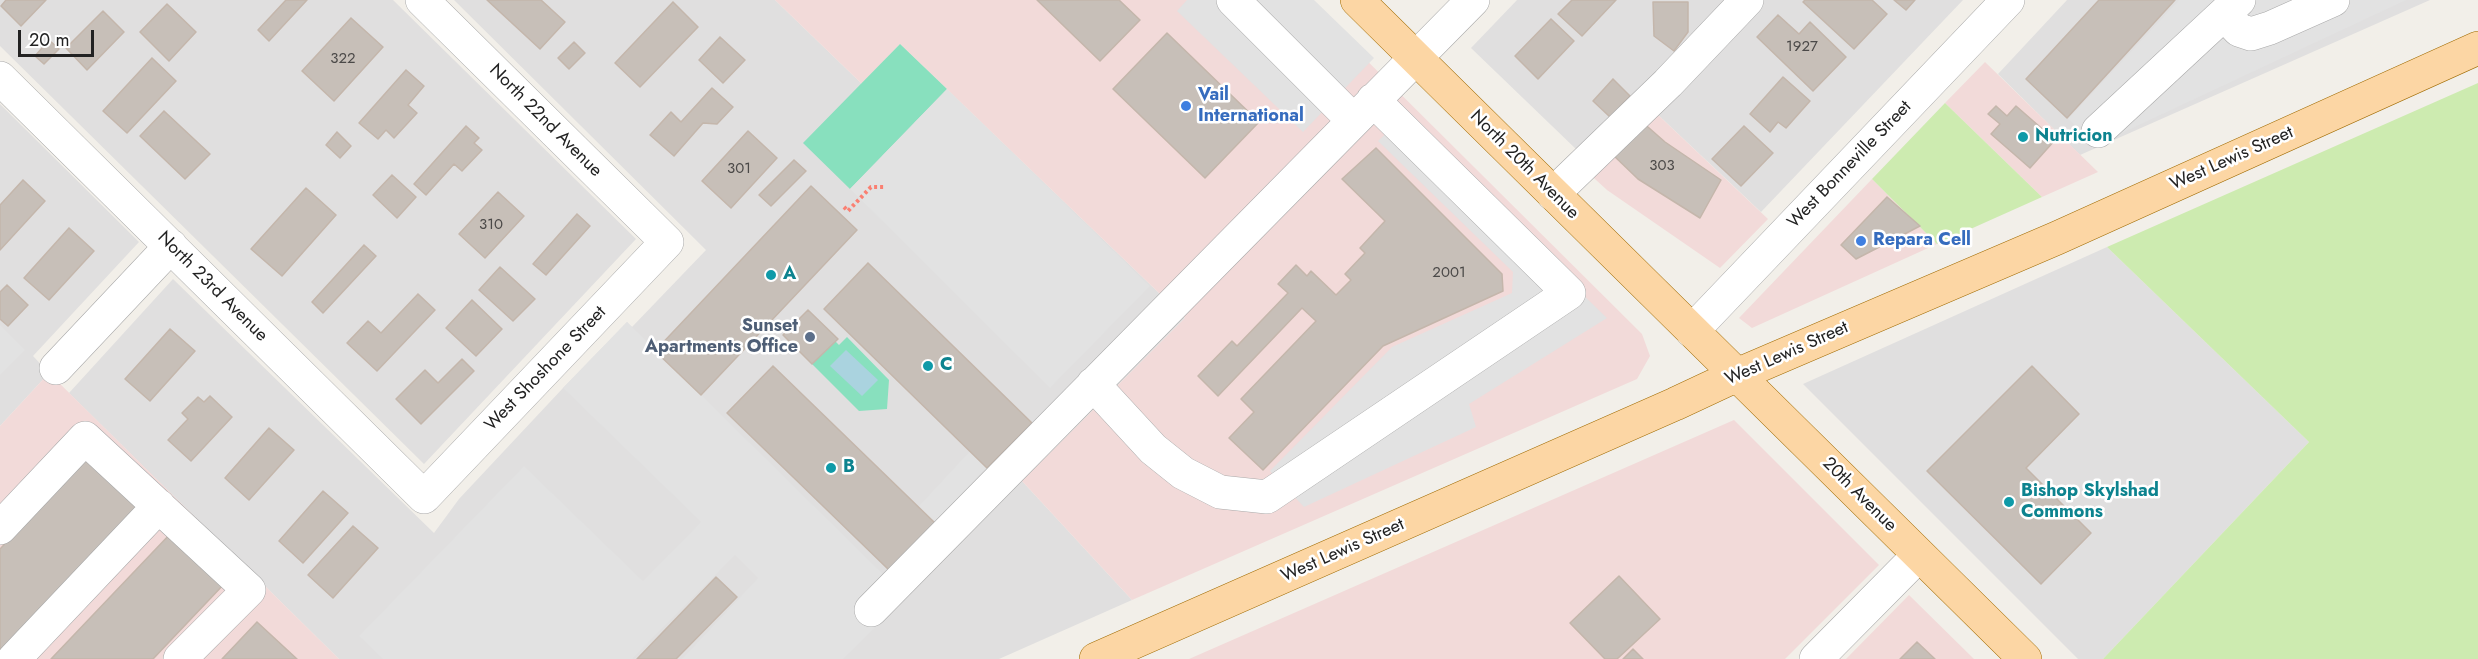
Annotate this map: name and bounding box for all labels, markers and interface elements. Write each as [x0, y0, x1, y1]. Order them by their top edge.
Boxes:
scale bar [21, 18, 98, 56]
text: 20 m [29, 27, 69, 53]
house number: 1927 [1786, 38, 1818, 56]
house number: 322 [330, 50, 356, 68]
street label: North 22nd Avenue [484, 60, 606, 182]
place label: Vail International [1198, 85, 1304, 128]
street label: West Bonneville Street [1784, 97, 1916, 233]
marker: Vail International [1179, 99, 1193, 113]
street label: North 20th Avenue [1465, 106, 1583, 224]
street label: West Lewis Street [2167, 122, 2297, 196]
place label: Nutricion [2035, 126, 2113, 148]
marker: Nutricion [2016, 130, 2030, 144]
house number: 303 [1649, 157, 1675, 175]
house number: 301 [727, 160, 751, 178]
house number: 310 [479, 216, 503, 234]
street label: North 23rd Avenue [152, 227, 272, 347]
place label: Repara Cell [1873, 230, 1971, 252]
marker: Repara Cell [1854, 234, 1868, 248]
place label: A [783, 264, 796, 286]
house number: 2001 [1432, 264, 1466, 282]
marker: A [764, 268, 778, 282]
street label: West Shoshone Street [481, 302, 611, 436]
place label: Sunset Apartments Office [645, 316, 798, 358]
street label: West Lewis Street [1722, 317, 1852, 391]
marker: Sunset Apartments Office [803, 330, 817, 344]
place label: C [940, 355, 953, 377]
marker: C [921, 359, 935, 373]
street label: 20th Avenue [1817, 453, 1901, 537]
place label: B [843, 457, 855, 479]
marker: B [824, 461, 838, 475]
place label: Bishop Skylshad Commons [2021, 481, 2159, 524]
marker: Bishop Skylshad Commons [2002, 495, 2016, 509]
street label: West Lewis Street [1278, 514, 1408, 588]

